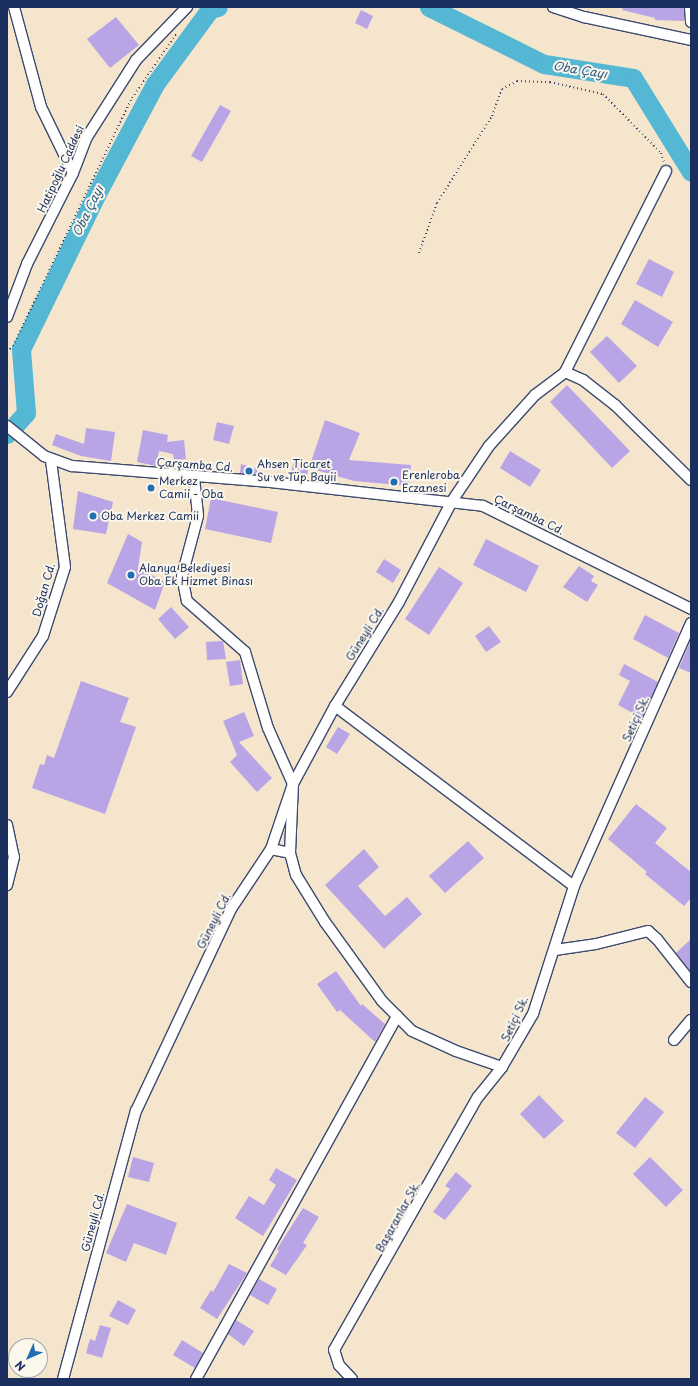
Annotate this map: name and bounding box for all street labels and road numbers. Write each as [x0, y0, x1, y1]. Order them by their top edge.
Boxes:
street label: Hatipoğlu Caddesi [35, 123, 87, 215]
street label: Çarşamba Cd. [156, 456, 234, 474]
street label: Çarşamba Cd. [492, 492, 566, 538]
street label: Doğan Cd. [30, 561, 58, 619]
street label: Güneyli Cd. [343, 604, 387, 664]
street label: Setiçi Sk. [620, 694, 652, 744]
street label: Güneyli Cd. [194, 890, 234, 952]
street label: Setiçi Sk. [499, 994, 531, 1044]
street label: Başaranlar Sk. [373, 1179, 423, 1255]
street label: Güneyli Cd. [79, 1190, 107, 1254]

